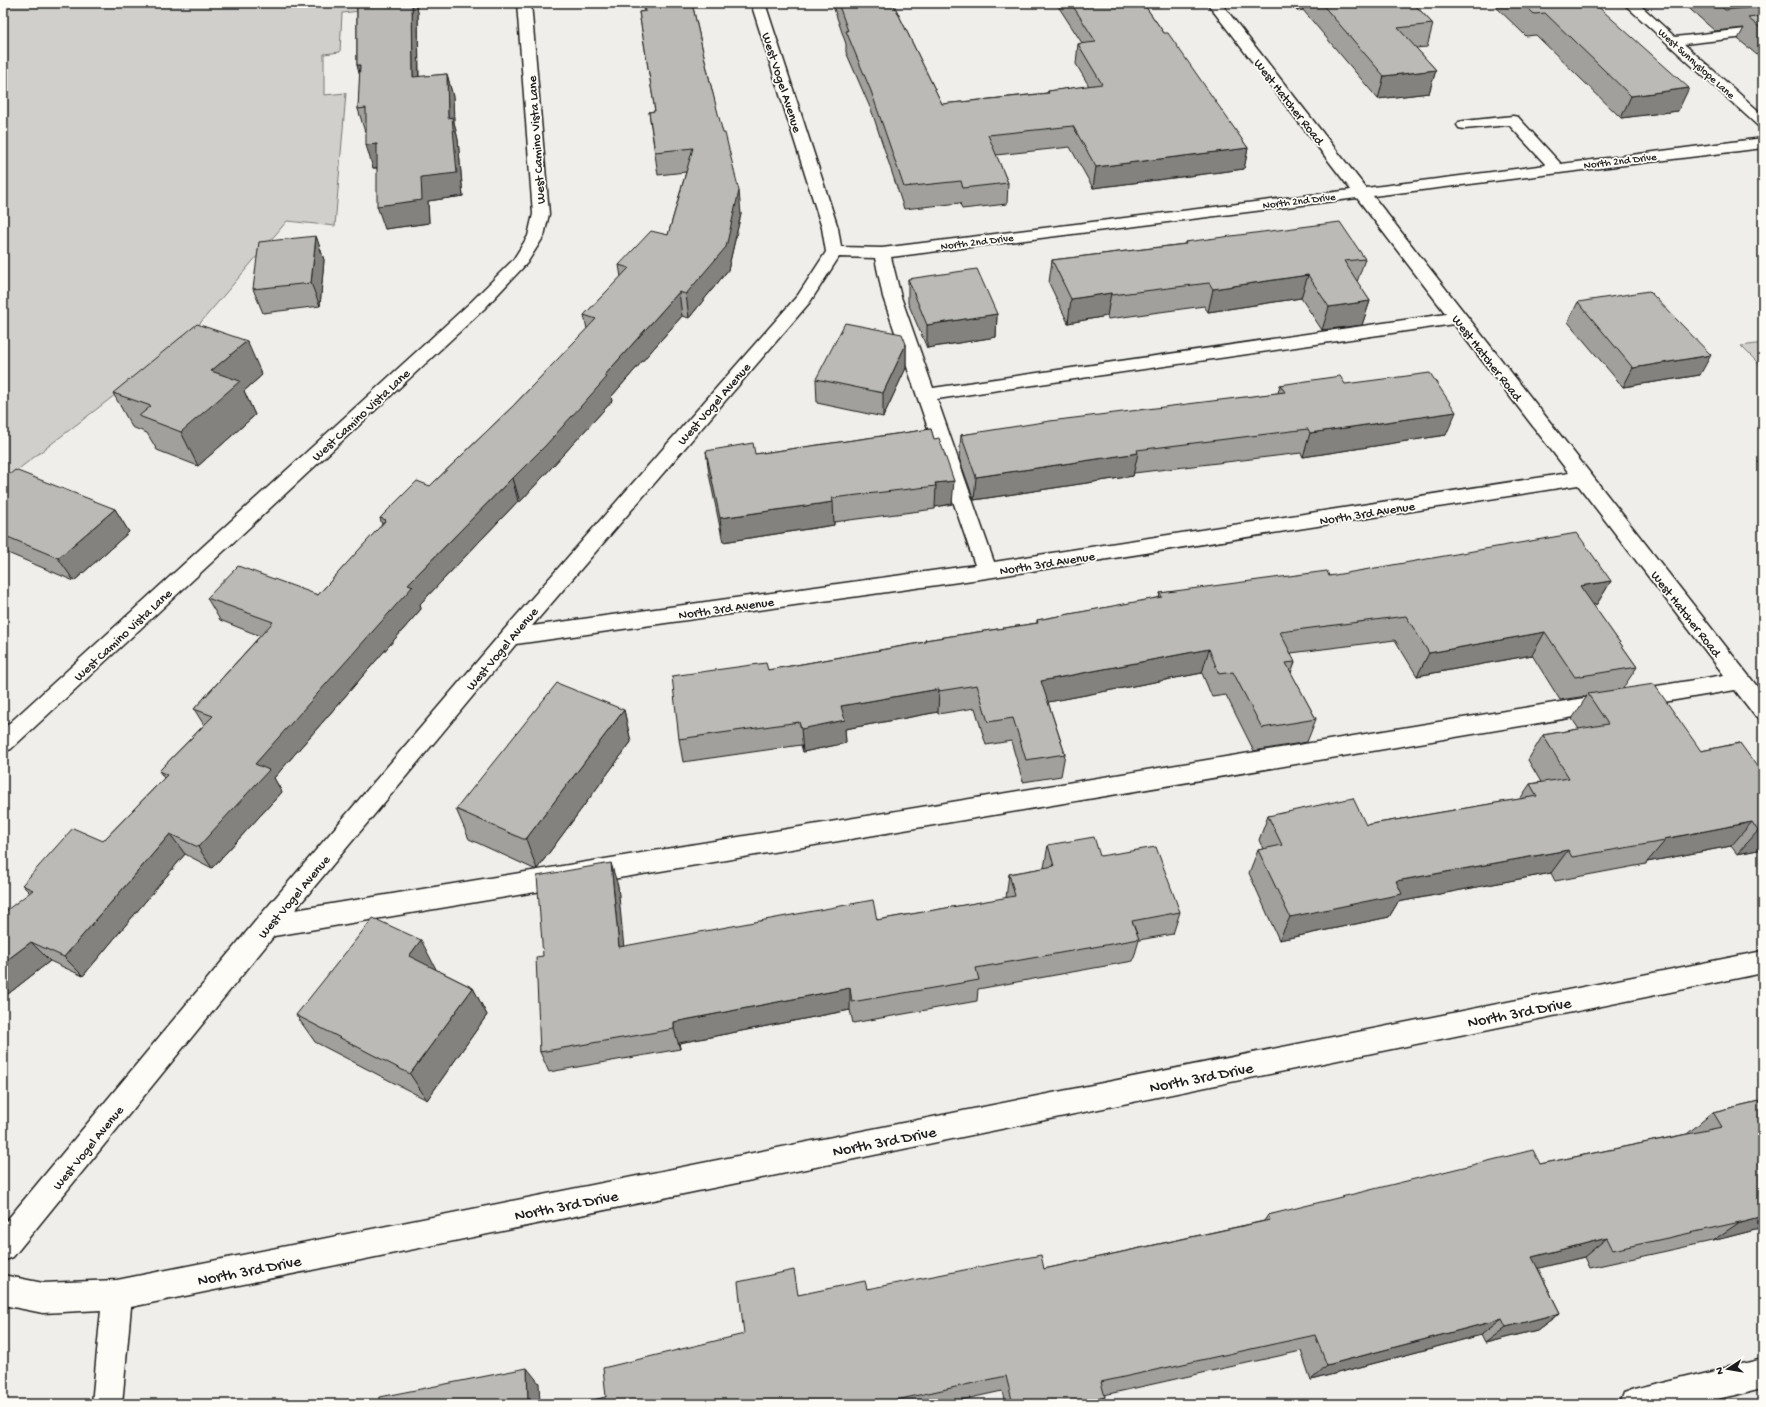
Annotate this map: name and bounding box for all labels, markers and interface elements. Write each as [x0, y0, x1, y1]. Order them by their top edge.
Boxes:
street label: West Sunnyslope Lane [1655, 27, 1737, 102]
street label: West Vogel Avenue [757, 31, 804, 135]
street label: West Hatcher Road [1250, 57, 1327, 150]
street label: West Camino Vista Lane [526, 75, 549, 204]
street label: North 2nd Drive [1583, 152, 1658, 172]
street label: North 2nd Drive [1262, 192, 1337, 212]
street label: North 2nd Drive [940, 233, 1015, 253]
street label: West Hatcher Road [1448, 313, 1525, 406]
street label: West Vogel Avenue [675, 360, 755, 449]
street label: West Camino Vista Lane [310, 366, 414, 465]
street label: North 3rd Avenue [1319, 499, 1416, 529]
street label: North 3rd Avenue [999, 549, 1096, 579]
street label: West Hatcher Road [1647, 569, 1724, 662]
street label: West Camino Vista Lane [72, 586, 176, 685]
street label: North 3rd Avenue [678, 595, 775, 624]
street label: West Vogel Avenue [464, 605, 542, 694]
street label: West Vogel Avenue [256, 853, 334, 942]
street label: North 3rd Drive [1466, 995, 1574, 1034]
street label: North 3rd Drive [1148, 1060, 1256, 1099]
street label: West Vogel Avenue [50, 1103, 128, 1194]
street label: North 3rd Drive [831, 1124, 939, 1163]
street label: North 3rd Drive [513, 1188, 621, 1227]
street label: North 3rd Drive [196, 1253, 304, 1292]
north arrow [1708, 1349, 1748, 1389]
text: N [1714, 1366, 1727, 1375]

